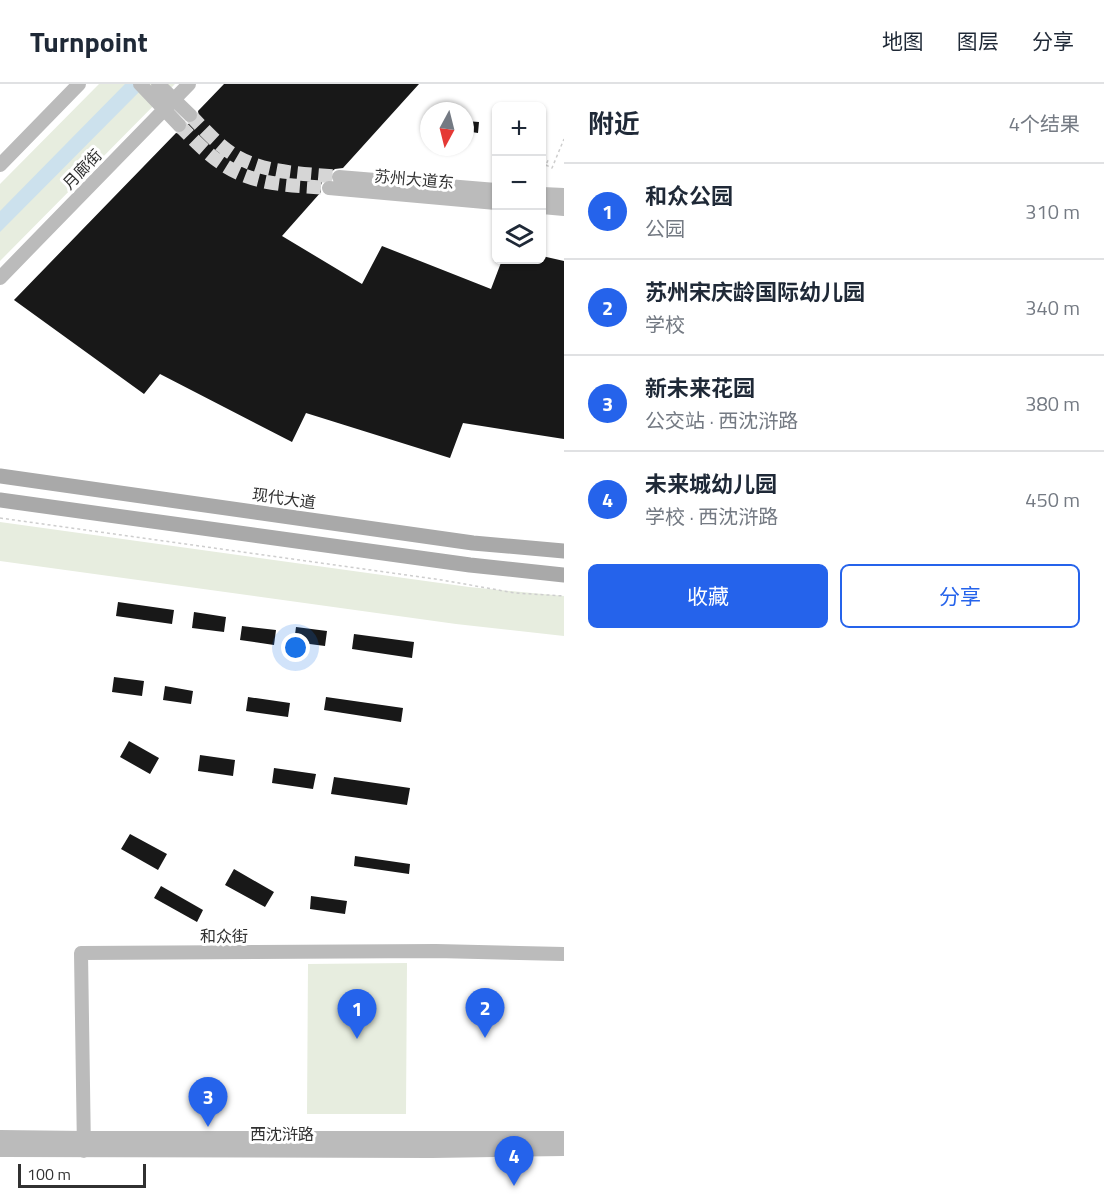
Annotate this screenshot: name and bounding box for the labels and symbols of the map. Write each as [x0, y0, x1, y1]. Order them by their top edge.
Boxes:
north arrow [420, 102, 474, 156]
street label: 月廊街 [57, 143, 107, 195]
street label: 苏州大道东 [373, 164, 455, 194]
street label: 现代大道 [251, 482, 317, 514]
your location [281, 633, 310, 662]
street label: 和众街 [200, 924, 248, 948]
pin: 2 [466, 988, 504, 1038]
pin: 1 [338, 990, 376, 1039]
pin: 3 [188, 1078, 228, 1127]
street label: 西沈浒路 [250, 1122, 314, 1146]
pin: 4 [494, 1136, 534, 1186]
scale bar [18, 1161, 146, 1188]

